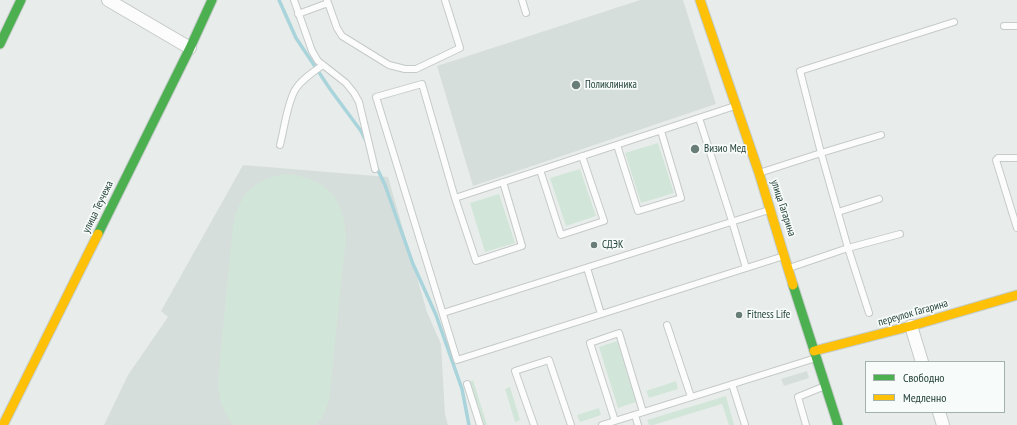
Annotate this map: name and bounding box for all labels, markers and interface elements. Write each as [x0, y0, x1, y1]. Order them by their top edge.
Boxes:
place label: Поликлиника [585, 78, 637, 92]
marker: Поликлиника [570, 79, 582, 91]
place label: Визио Мед [704, 142, 746, 156]
marker: Визио Мед [689, 143, 701, 155]
street label: улица Гагарина [768, 178, 798, 238]
street label: улица Теучежа [80, 179, 116, 235]
place label: СДЭК [602, 238, 623, 252]
marker: СДЭК [589, 240, 599, 250]
street label: переулок Гагарина [877, 297, 949, 329]
place label: Fitness Life [747, 308, 790, 322]
marker: Fitness Life [734, 310, 744, 320]
legend [865, 361, 1005, 413]
text: Свободно [903, 370, 945, 385]
text: Медленно [903, 390, 946, 405]

